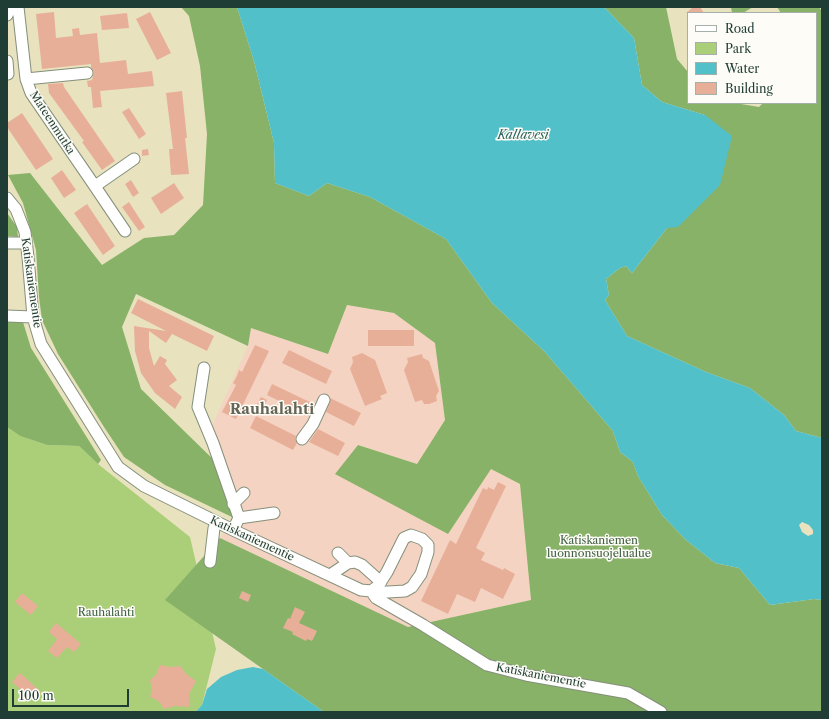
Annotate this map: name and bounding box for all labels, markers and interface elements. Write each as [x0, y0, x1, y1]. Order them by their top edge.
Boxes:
legend [687, 12, 817, 104]
text: Road [725, 21, 755, 36]
text: Park [725, 41, 751, 56]
text: Water [725, 61, 759, 76]
text: Building [725, 81, 773, 96]
street label: Mateenmutka [27, 89, 77, 157]
water label: Kallavesi [497, 129, 549, 143]
street label: Katiskaniementie [18, 237, 44, 329]
district label: Rauhalahti [230, 401, 314, 419]
street label: Katiskaniementie [208, 514, 296, 564]
park label: Katiskaniemen luonnonsuojelualue [547, 534, 651, 560]
park label: Rauhalahti [78, 606, 134, 620]
street label: Katiskaniementie [495, 661, 587, 691]
scale bar [14, 681, 131, 707]
text: 100 m [19, 688, 54, 703]

